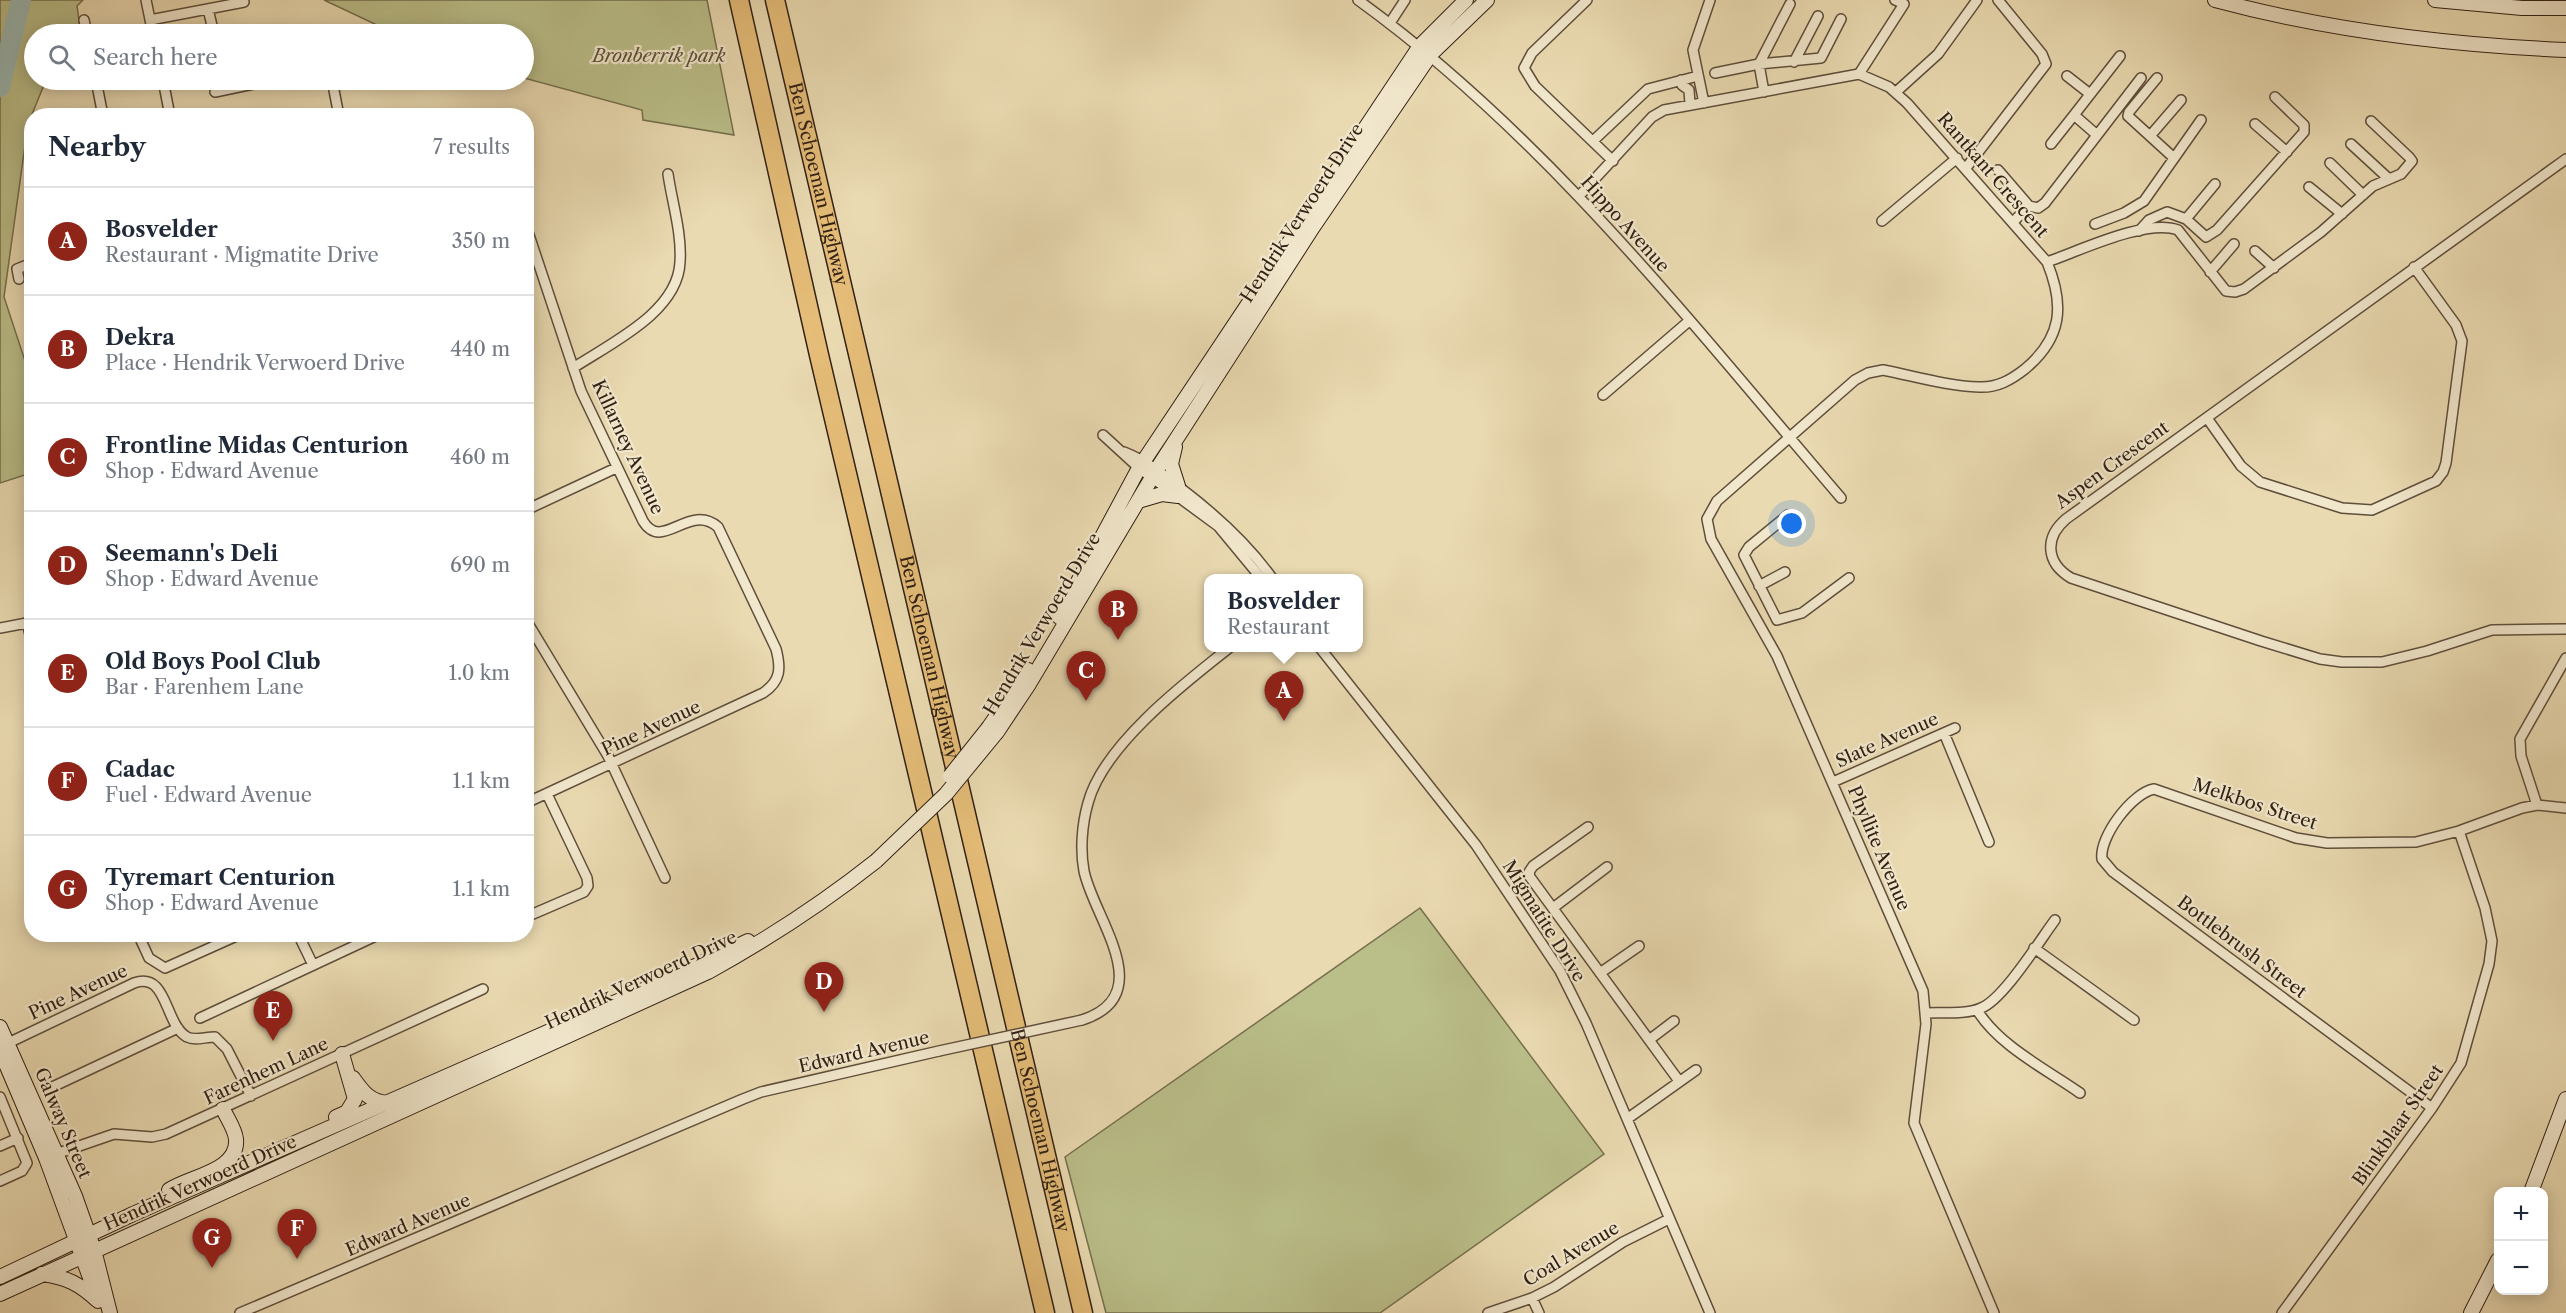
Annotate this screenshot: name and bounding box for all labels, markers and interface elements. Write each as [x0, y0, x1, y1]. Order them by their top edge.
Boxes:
search box [24, 24, 534, 90]
icon: search [45, 41, 78, 74]
text: Search here [93, 44, 218, 71]
park label: Bronberrik park [590, 45, 726, 67]
street label: Ben Schoeman Highway [784, 80, 853, 289]
street label: Rantkant Crescent [1933, 108, 2054, 243]
street label: Hendrik Verwoerd Drive [1236, 119, 1368, 307]
text: Nearby [48, 131, 146, 163]
text: 7 results [433, 135, 510, 159]
street label: Hippo Avenue [1576, 171, 1674, 277]
text: Bosvelder [105, 216, 218, 243]
text: A [60, 229, 75, 253]
text: 350 m [452, 229, 510, 253]
text: Restaurant · Migmatite Drive [105, 243, 379, 267]
text: Dekra [105, 324, 175, 351]
text: B [60, 337, 75, 361]
text: 440 m [450, 337, 510, 361]
text: Place · Hendrik Verwoerd Drive [105, 351, 405, 375]
street label: Killarney Avenue [587, 376, 669, 518]
street label: Aspen Crescent [2050, 416, 2173, 514]
text: Frontline Midas Centurion [105, 432, 409, 459]
text: C [59, 445, 76, 469]
text: 460 m [450, 445, 510, 469]
text: Shop · Edward Avenue [105, 459, 319, 483]
your location [1777, 509, 1806, 538]
street label: Hendrik Verwoerd Drive [979, 529, 1105, 719]
text: Seemann's Deli [105, 540, 278, 567]
text: D [59, 553, 76, 577]
text: 690 m [450, 553, 510, 577]
street label: Ben Schoeman Highway [895, 553, 964, 762]
text: Shop · Edward Avenue [105, 567, 319, 591]
popup [1204, 574, 1363, 652]
text: Bosvelder [1227, 588, 1340, 615]
pin: B [1098, 590, 1138, 640]
text: Restaurant [1227, 615, 1330, 639]
text: Old Boys Pool Club [105, 648, 321, 675]
pin: C [1066, 652, 1106, 701]
text: E [60, 661, 75, 685]
text: 1.0 km [449, 661, 510, 685]
pin: A [1264, 672, 1304, 721]
text: Bar · Farenhem Lane [105, 675, 304, 699]
street label: Pine Avenue [598, 695, 704, 761]
street label: Slate Avenue [1832, 708, 1942, 772]
text: Cadac [105, 756, 175, 783]
text: F [61, 769, 74, 793]
text: 1.1 km [452, 769, 510, 793]
street label: Melkbos Street [2190, 774, 2320, 835]
street label: Phyllite Avenue [1843, 782, 1915, 914]
text: Fuel · Edward Avenue [105, 783, 312, 807]
street label: Migmatite Drive [1498, 856, 1590, 986]
text: Tyremart Centurion [105, 864, 335, 891]
text: G [59, 877, 76, 901]
text: 1.1 km [452, 877, 510, 901]
text: Shop · Edward Avenue [105, 891, 319, 915]
street label: Bottlebrush Street [2173, 891, 2311, 1003]
street label: Hendrik Verwoerd Drive [542, 926, 740, 1034]
street label: Pine Avenue [25, 959, 131, 1025]
pin: D [804, 962, 844, 1012]
pin: E [254, 992, 292, 1041]
street label: Edward Avenue [797, 1026, 931, 1078]
street label: Ben Schoeman Highway [1006, 1026, 1075, 1235]
street label: Farenhem Lane [200, 1033, 332, 1109]
street label: Blinkblaar Street [2348, 1060, 2448, 1190]
street label: Galway Street [30, 1064, 96, 1182]
street label: Hendrik Verwoerd Drive [100, 1130, 300, 1236]
map controls [2494, 1187, 2548, 1295]
button: + [2494, 1187, 2548, 1241]
street label: Edward Avenue [342, 1189, 474, 1261]
pin: F [278, 1210, 316, 1259]
street label: Coal Avenue [1519, 1217, 1623, 1291]
pin: G [192, 1218, 232, 1268]
button: − [2494, 1241, 2548, 1295]

